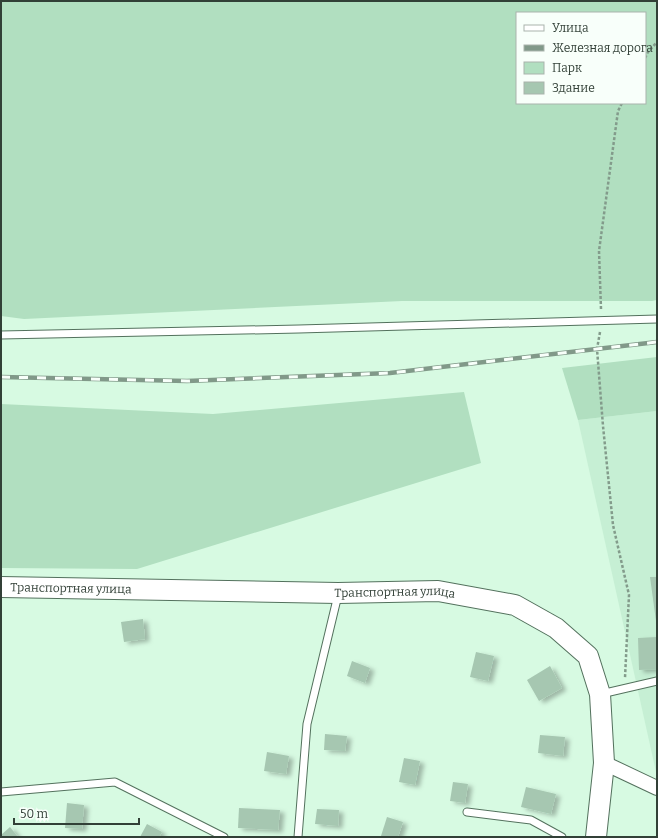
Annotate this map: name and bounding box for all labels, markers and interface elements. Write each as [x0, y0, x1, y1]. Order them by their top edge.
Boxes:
legend [516, 12, 646, 104]
text: Улица [552, 21, 589, 35]
text: Железная дорога [552, 41, 653, 55]
text: Парк [552, 61, 582, 75]
text: Здание [552, 81, 595, 95]
street label: Транспортная улица [10, 580, 132, 596]
street label: Транспортная улица [334, 584, 457, 601]
scale bar [14, 800, 139, 826]
text: 50 m [20, 807, 49, 821]

